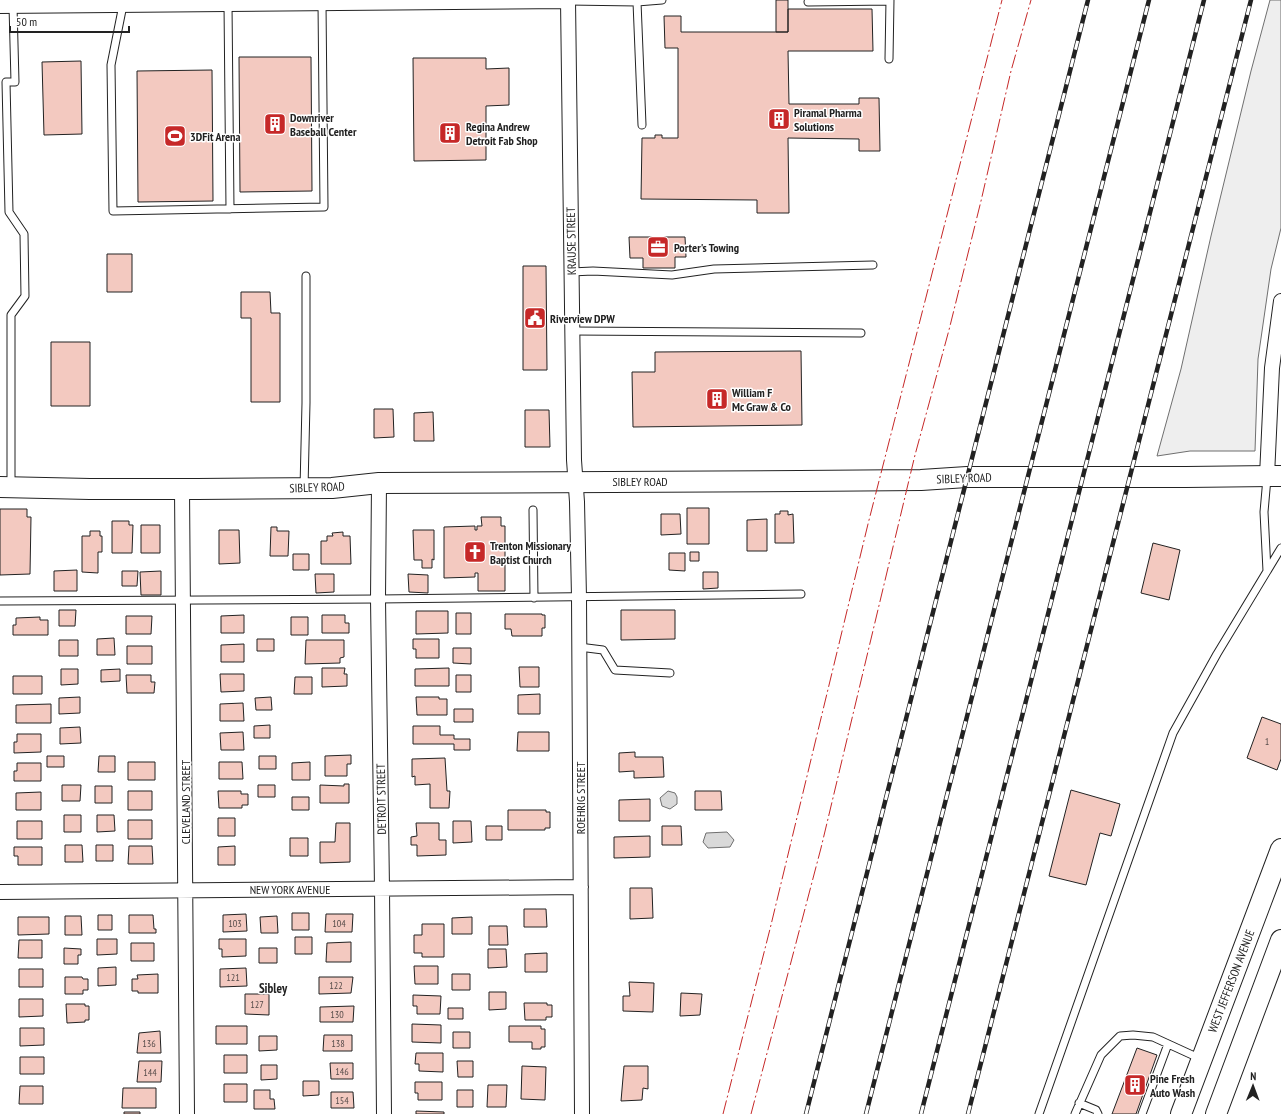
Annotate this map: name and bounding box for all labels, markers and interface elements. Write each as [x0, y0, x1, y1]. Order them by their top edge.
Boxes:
scale bar [10, 8, 129, 34]
text: 50 m [16, 14, 37, 29]
place label: Piramal Pharma Solutions [794, 105, 862, 134]
building icon: Piramal Pharma Solutions [766, 106, 792, 132]
place label: Downriver Baseball Center [290, 110, 357, 139]
building icon: Downriver Baseball Center [262, 111, 288, 137]
place label: Regina Andrew Detroit Fab Shop [466, 119, 538, 148]
building icon: Regina Andrew Detroit Fab Shop [437, 120, 463, 146]
sports icon: 3DFit Arena [162, 123, 188, 149]
place label: 3DFit Arena [190, 129, 240, 144]
street label: KRAUSE STREET [563, 206, 579, 275]
office icon: Porter's Towing [645, 234, 671, 260]
place label: Porter's Towing [674, 240, 739, 255]
public building icon: Riverview DPW [522, 305, 548, 331]
place label: Riverview DPW [550, 311, 615, 326]
place label: William F Mc Graw & Co [731, 385, 792, 414]
building icon: William F Mc Graw & Co [704, 386, 730, 412]
street label: SIBLEY ROAD [936, 470, 992, 486]
street label: SIBLEY ROAD [612, 474, 668, 489]
street label: SIBLEY ROAD [289, 479, 345, 495]
place label: Trenton Missionary Baptist Church [490, 538, 571, 567]
church icon: Trenton Missionary Baptist Church [462, 539, 488, 565]
house number: 1 [1265, 735, 1269, 748]
street label: CLEVELAND STREET [178, 759, 193, 844]
street label: ROEHRIG STREET [573, 761, 588, 834]
street label: DETROIT STREET [373, 763, 389, 835]
street label: NEW YORK AVENUE [250, 882, 330, 897]
house number: 103 [228, 917, 242, 930]
house number: 104 [332, 917, 346, 930]
street label: WEST JEFFERSON AVENUE [1204, 927, 1258, 1035]
house number: 121 [226, 971, 240, 984]
house number: 122 [329, 979, 343, 992]
district label: Sibley [259, 980, 288, 997]
house number: 127 [250, 998, 264, 1011]
house number: 130 [330, 1008, 344, 1021]
house number: 136 [142, 1037, 156, 1050]
house number: 138 [331, 1037, 345, 1050]
house number: 146 [335, 1065, 349, 1078]
house number: 144 [143, 1066, 157, 1079]
north arrow [1233, 1066, 1273, 1106]
text: N [1250, 1069, 1256, 1083]
place label: Pine Fresh Auto Wash [1149, 1071, 1195, 1100]
building icon: Pine Fresh Auto Wash [1122, 1072, 1148, 1098]
house number: 154 [335, 1094, 349, 1107]

